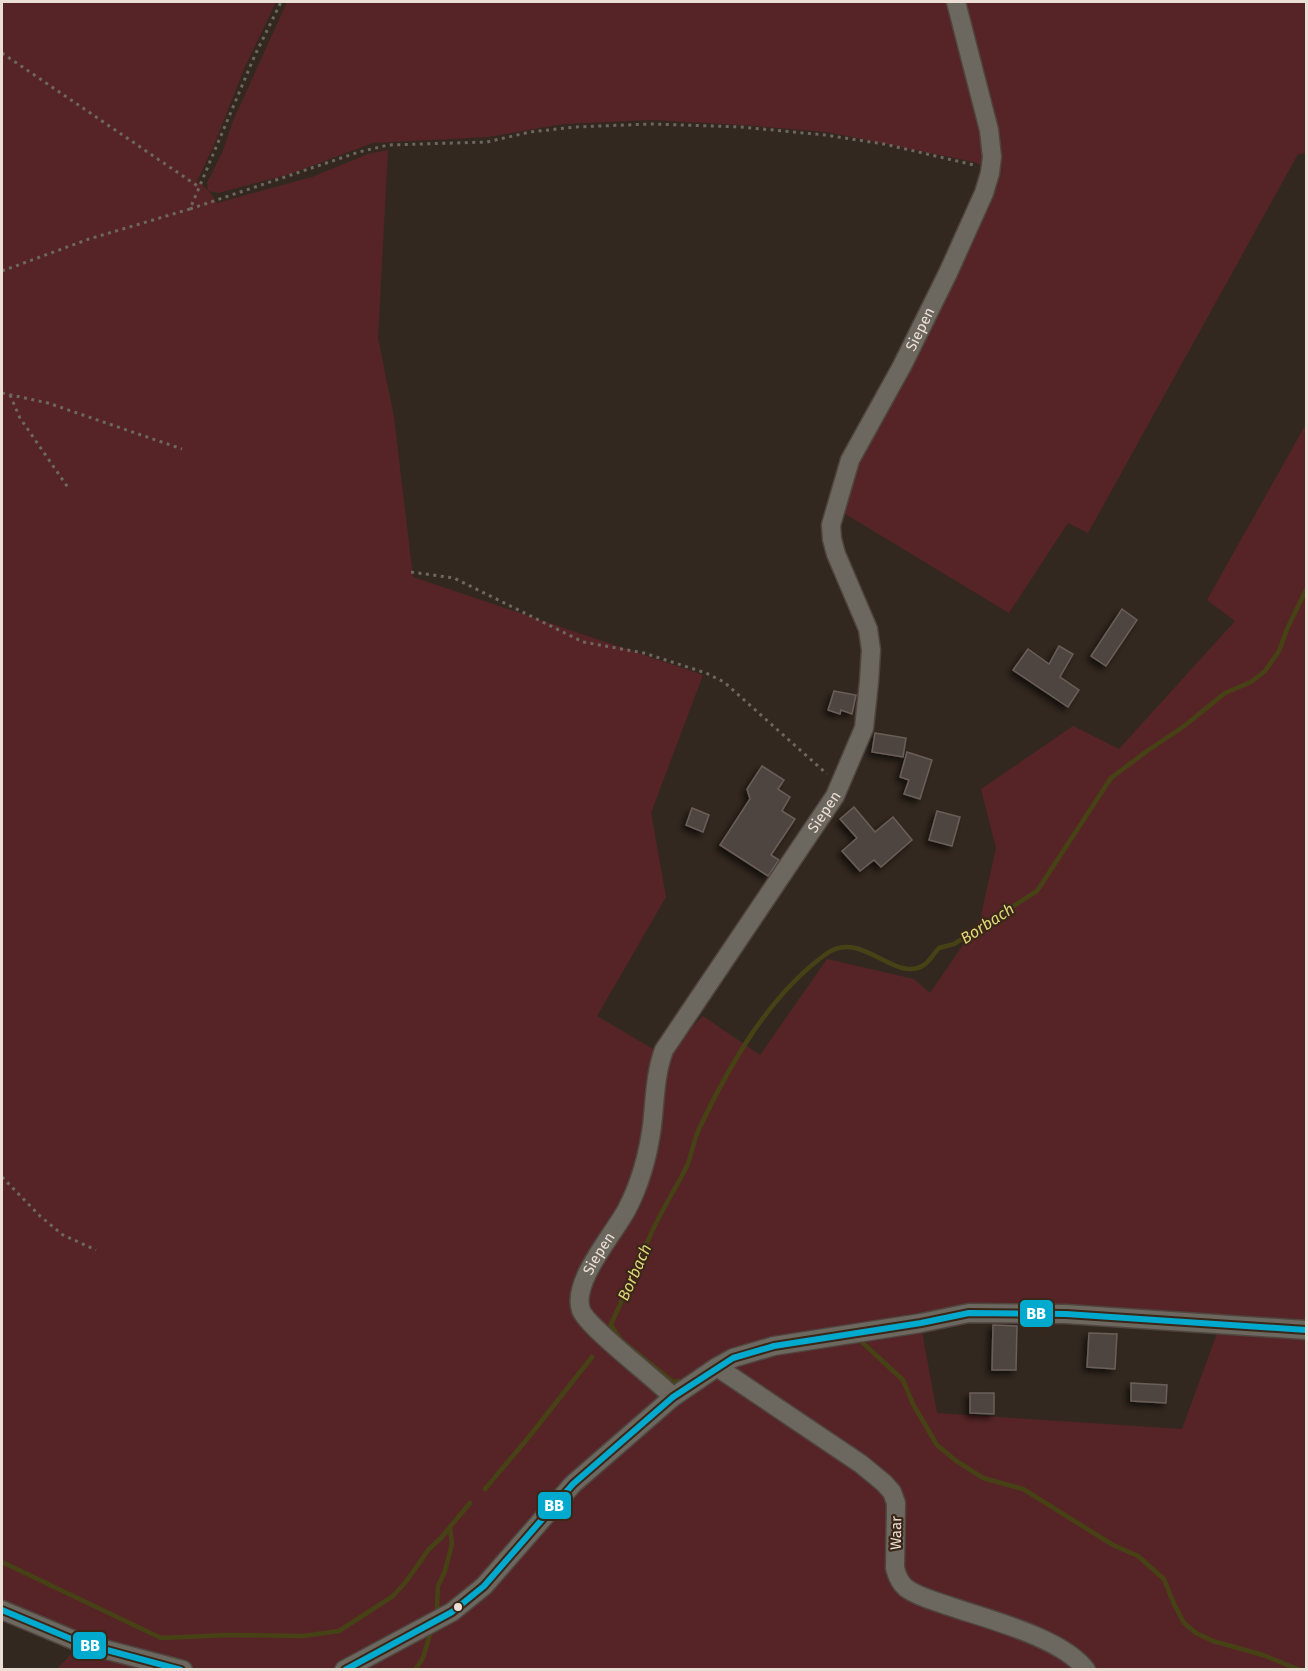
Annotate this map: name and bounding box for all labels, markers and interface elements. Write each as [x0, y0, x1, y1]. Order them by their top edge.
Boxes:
street label: Siepen [902, 304, 939, 354]
street label: Siepen [804, 788, 845, 836]
water label: Borbach [957, 899, 1018, 948]
street label: Siepen [579, 1229, 619, 1278]
water label: Borbach [614, 1241, 655, 1304]
line badge: BB [1019, 1299, 1054, 1328]
text: BB [1026, 1304, 1046, 1323]
line badge: BB [537, 1491, 572, 1520]
text: BB [544, 1496, 564, 1515]
street label: Waar [887, 1516, 905, 1550]
unlabelled marker [452, 1601, 464, 1613]
line badge: BB [72, 1631, 107, 1660]
text: BB [80, 1636, 100, 1655]

